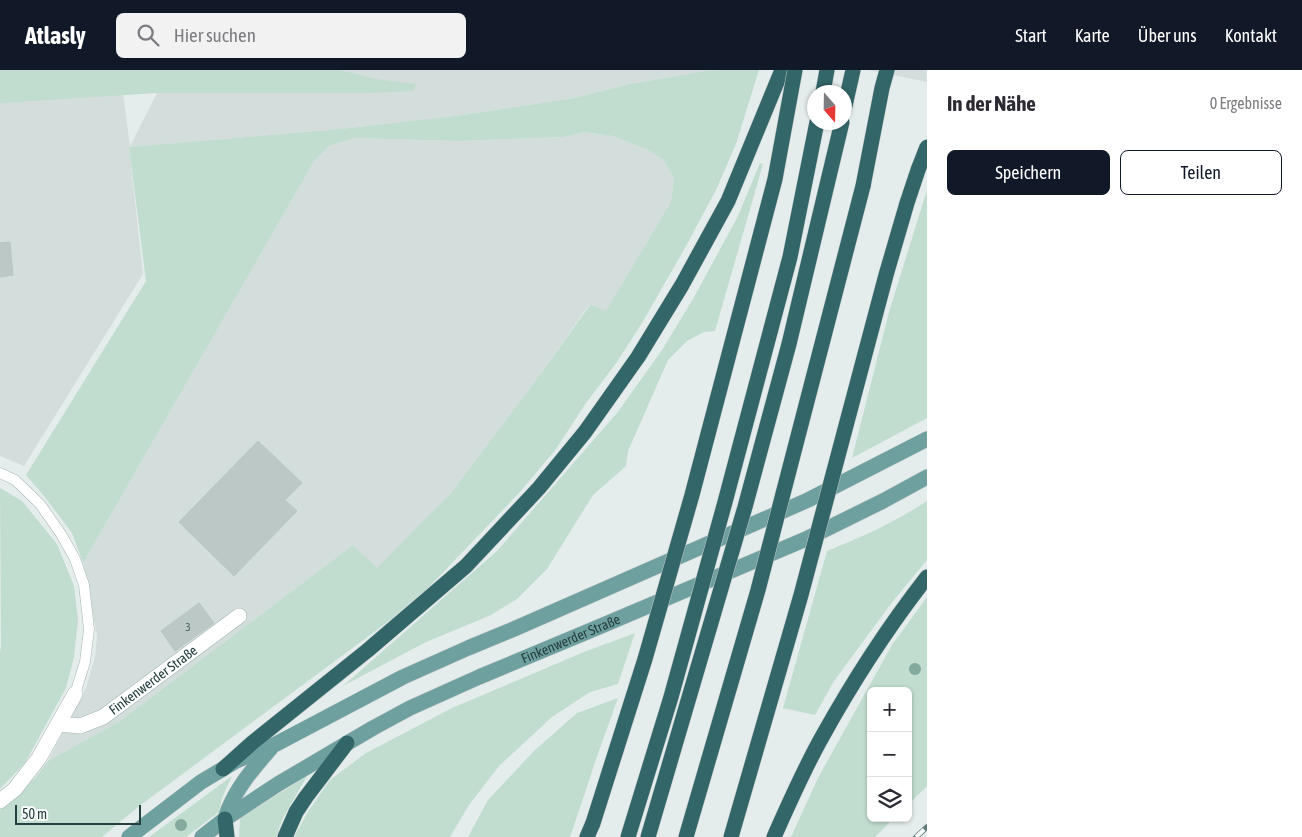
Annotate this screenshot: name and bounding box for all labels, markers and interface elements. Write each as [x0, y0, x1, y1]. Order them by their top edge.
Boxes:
search box [116, 13, 466, 58]
icon: search [134, 21, 162, 49]
text: Atlasly [25, 22, 86, 49]
text: Hier suchen [174, 24, 256, 46]
text: Start [1015, 25, 1047, 46]
text: Karte [1075, 25, 1110, 46]
text: Über uns [1138, 25, 1197, 46]
text: Kontakt [1225, 25, 1277, 46]
north arrow [807, 85, 852, 130]
text: In der Nähe [947, 91, 1036, 115]
text: 0 Ergebnisse [1210, 94, 1282, 112]
button: Speichern [947, 150, 1110, 195]
button: Teilen [1120, 150, 1282, 195]
street label: Finkenwerder Straße [519, 611, 623, 667]
house number: 3 [185, 621, 191, 633]
street label: Finkenwerder Straße [106, 642, 200, 718]
map controls [867, 687, 912, 822]
button: + [867, 687, 912, 732]
button: − [867, 732, 912, 777]
button: layers [867, 777, 912, 822]
scale bar [15, 802, 141, 825]
text: 50 m [22, 806, 47, 822]

